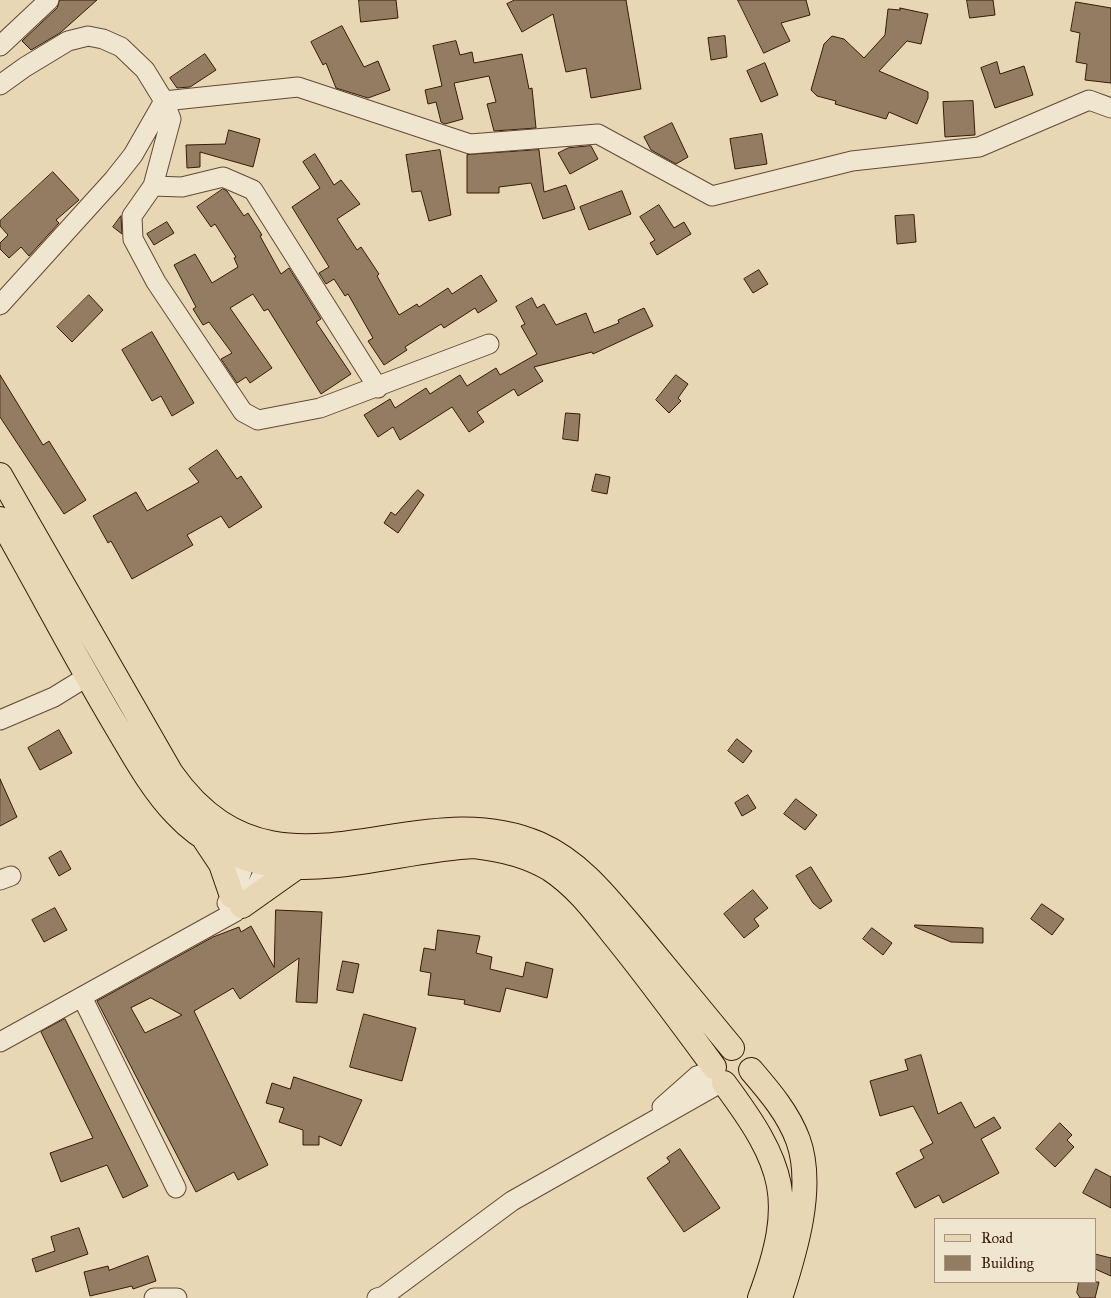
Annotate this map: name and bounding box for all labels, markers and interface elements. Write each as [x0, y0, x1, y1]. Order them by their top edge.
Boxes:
legend [934, 1218, 1096, 1283]
text: Road [981, 1229, 1013, 1247]
text: Building [981, 1254, 1034, 1272]

